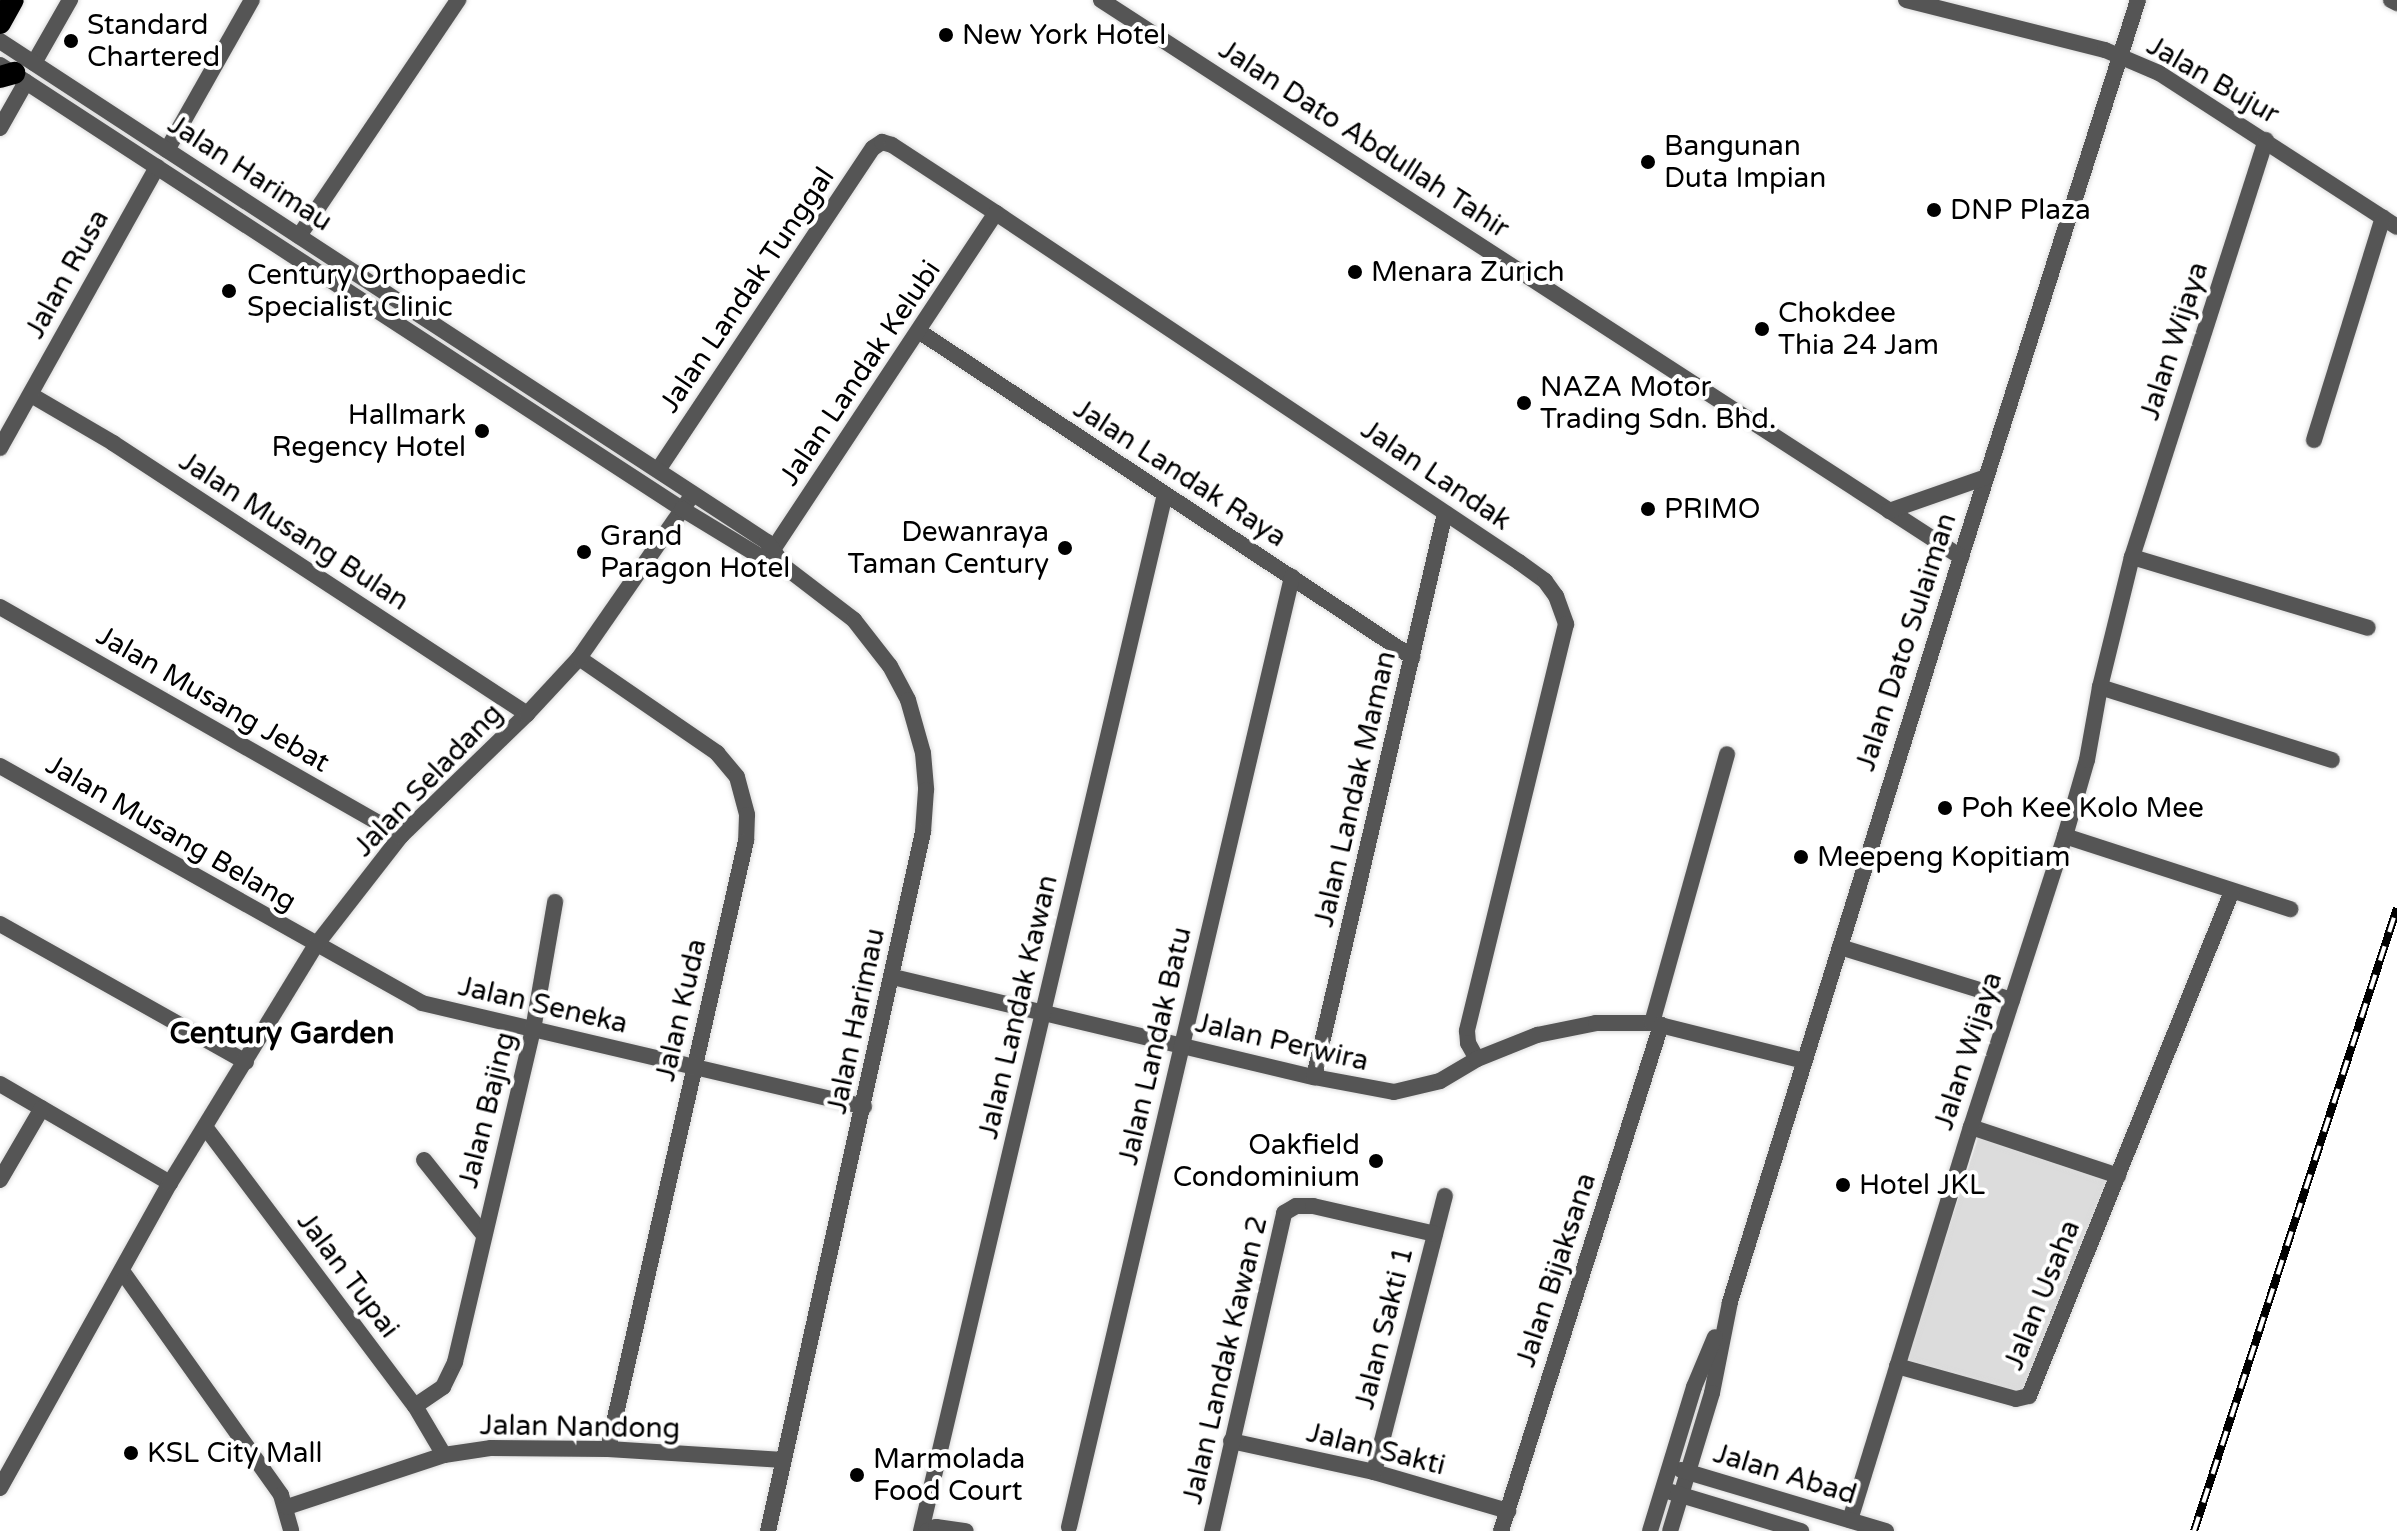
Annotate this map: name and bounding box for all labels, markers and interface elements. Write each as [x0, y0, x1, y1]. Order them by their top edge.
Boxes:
place label: Standard Chartered [87, 8, 220, 74]
place label: New York Hotel [962, 18, 1166, 52]
marker: New York Hotel [937, 26, 955, 44]
street label: Jalan Bujur [2141, 29, 2285, 131]
marker: Standard Chartered [62, 32, 80, 50]
street label: Jalan Dato Abdullah Tahir [1213, 33, 1515, 245]
street label: Jalan Harimau [162, 108, 338, 238]
place label: Bangunan Duta Impian [1664, 129, 1826, 195]
marker: Bangunan Duta Impian [1639, 153, 1657, 171]
street label: Jalan Landak Tunggal [652, 161, 842, 419]
place label: DNP Plaza [1950, 193, 2091, 227]
marker: DNP Plaza [1925, 201, 1943, 219]
street label: Jalan Rusa [18, 204, 116, 344]
street label: Jalan Landak Kelubi [772, 254, 948, 492]
place label: Menara Zurich [1371, 255, 1565, 289]
place label: Century Orthopaedic Specialist Clinic [247, 258, 526, 324]
street label: Jalan Wijaya [2133, 258, 2215, 424]
marker: Menara Zurich [1346, 263, 1364, 281]
marker: Century Orthopaedic Specialist Clinic [218, 280, 240, 302]
place label: Chokdee Thia 24 Jam [1778, 296, 1939, 362]
marker: Chokdee Thia 24 Jam [1753, 320, 1771, 338]
place label: NAZA Motor Trading Sdn. Bhd. [1540, 370, 1776, 436]
street label: Jalan Landak Raya [1067, 392, 1293, 554]
marker: NAZA Motor Trading Sdn. Bhd. [1515, 394, 1533, 412]
place label: Hallmark Regency Hotel [271, 398, 466, 464]
street label: Jalan Landak [1355, 413, 1517, 537]
marker: Hallmark Regency Hotel [473, 422, 491, 440]
street label: Jalan Musang Bulan [173, 444, 415, 618]
place label: PRIMO [1664, 492, 1761, 526]
marker: PRIMO [1639, 500, 1657, 518]
street label: Jalan Dato Sulaiman [1848, 509, 1964, 775]
place label: Dewanraya Taman Century [848, 515, 1049, 581]
place label: Grand Paragon Hotel [600, 519, 790, 585]
marker: Dewanraya Taman Century [1056, 539, 1074, 557]
marker: Grand Paragon Hotel [575, 543, 593, 561]
street label: Jalan Musang Jebat [91, 619, 335, 779]
street label: Jalan Landak Maman [1307, 648, 1403, 930]
street label: Jalan Seladang [347, 696, 509, 864]
street label: Jalan Musang Belang [40, 748, 302, 918]
place label: Poh Kee Kolo Mee [1961, 791, 2204, 825]
marker: Poh Kee Kolo Mee [1936, 799, 1954, 817]
place label: Meepeng Kopitiam [1817, 840, 2070, 874]
marker: Meepeng Kopitiam [1792, 848, 1810, 866]
street label: Jalan Landak Kawan [971, 872, 1065, 1142]
street label: Jalan Landak Batu [1111, 924, 1199, 1168]
street label: Jalan Harimau [820, 925, 892, 1117]
street label: Jalan Kuda [648, 936, 714, 1084]
street label: Jalan Wijaya [1927, 968, 2009, 1134]
street label: Jalan Seneka [455, 969, 631, 1041]
street label: Jalan Perwira [1192, 1006, 1372, 1078]
district label: Century Garden [169, 1016, 395, 1052]
street label: Jalan Bajing [451, 1028, 523, 1192]
place label: Oakfield Condominium [1173, 1128, 1360, 1194]
marker: Oakfield Condominium [1367, 1152, 1385, 1170]
place label: Hotel JKL [1859, 1168, 1985, 1202]
street label: Jalan Bijaksana [1509, 1169, 1603, 1371]
marker: Hotel JKL [1834, 1176, 1852, 1194]
street label: Jalan Tupai [290, 1206, 406, 1344]
street label: Jalan Landak Kawan 2 [1175, 1213, 1275, 1507]
street label: Jalan Usaha [1997, 1215, 2087, 1375]
street label: Jalan Sakti 1 [1348, 1243, 1420, 1413]
street label: Jalan Nandong [479, 1408, 681, 1446]
street label: Jalan Sakti [1303, 1416, 1449, 1482]
place label: KSL City Mall [147, 1436, 322, 1470]
street label: Jalan Abad [1710, 1436, 1860, 1512]
place label: Marmolada Food Court [873, 1442, 1025, 1508]
marker: KSL City Mall [122, 1444, 140, 1462]
marker: Marmolada Food Court [848, 1466, 866, 1484]

